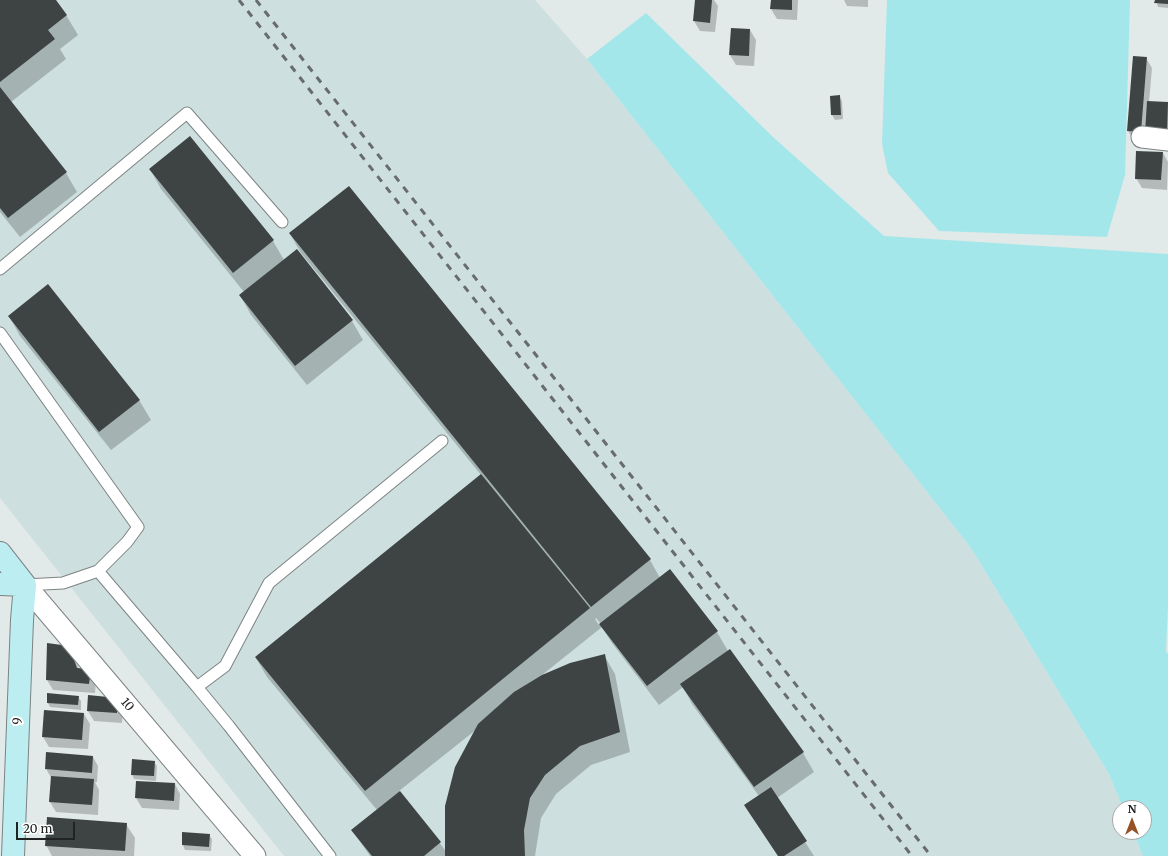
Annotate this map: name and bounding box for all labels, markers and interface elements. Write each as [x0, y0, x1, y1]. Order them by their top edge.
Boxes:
street label: 10 [117, 696, 137, 714]
street label: 9 [11, 717, 25, 725]
north arrow [1112, 800, 1152, 840]
text: N [1128, 802, 1136, 816]
scale bar [18, 814, 77, 840]
text: 20 m [23, 821, 52, 836]

